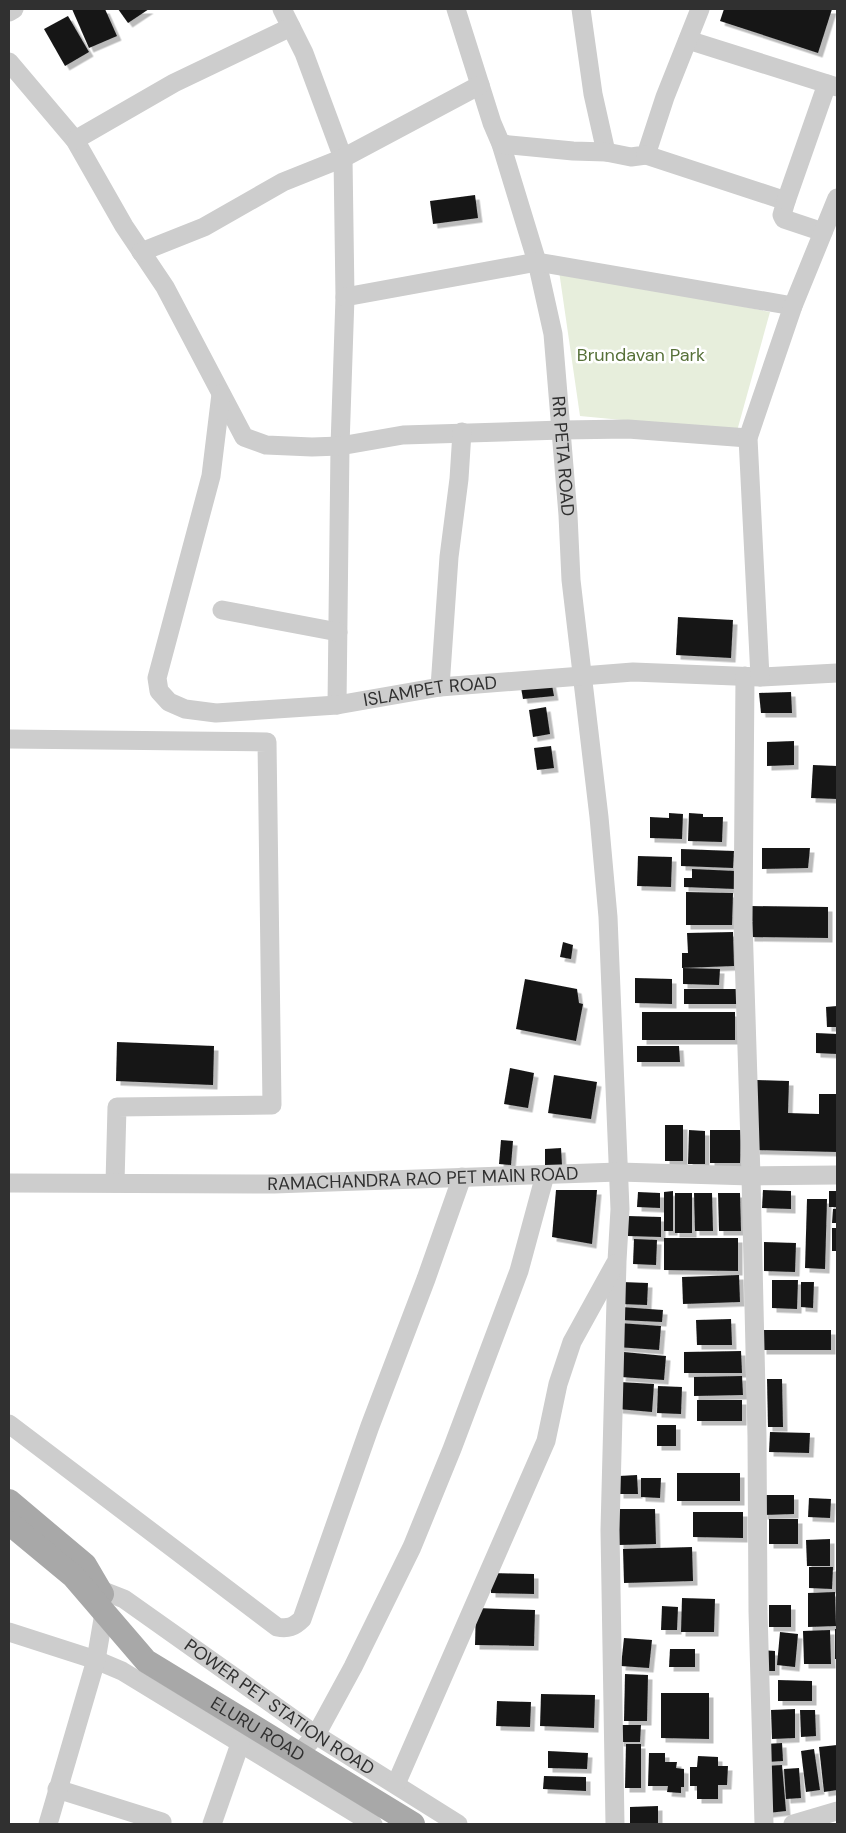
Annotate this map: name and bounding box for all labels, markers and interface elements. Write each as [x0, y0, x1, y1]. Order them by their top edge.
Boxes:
park label: Brundavan Park [577, 343, 705, 367]
street label: RR PETA ROAD [546, 395, 580, 517]
street label: ISLAMPET ROAD [361, 671, 498, 712]
street label: RAMACHANDRA RAO PET MAIN ROAD [267, 1161, 579, 1196]
street label: POWER PET STATION ROAD [180, 1633, 379, 1781]
street label: ELURU ROAD [206, 1691, 309, 1767]

